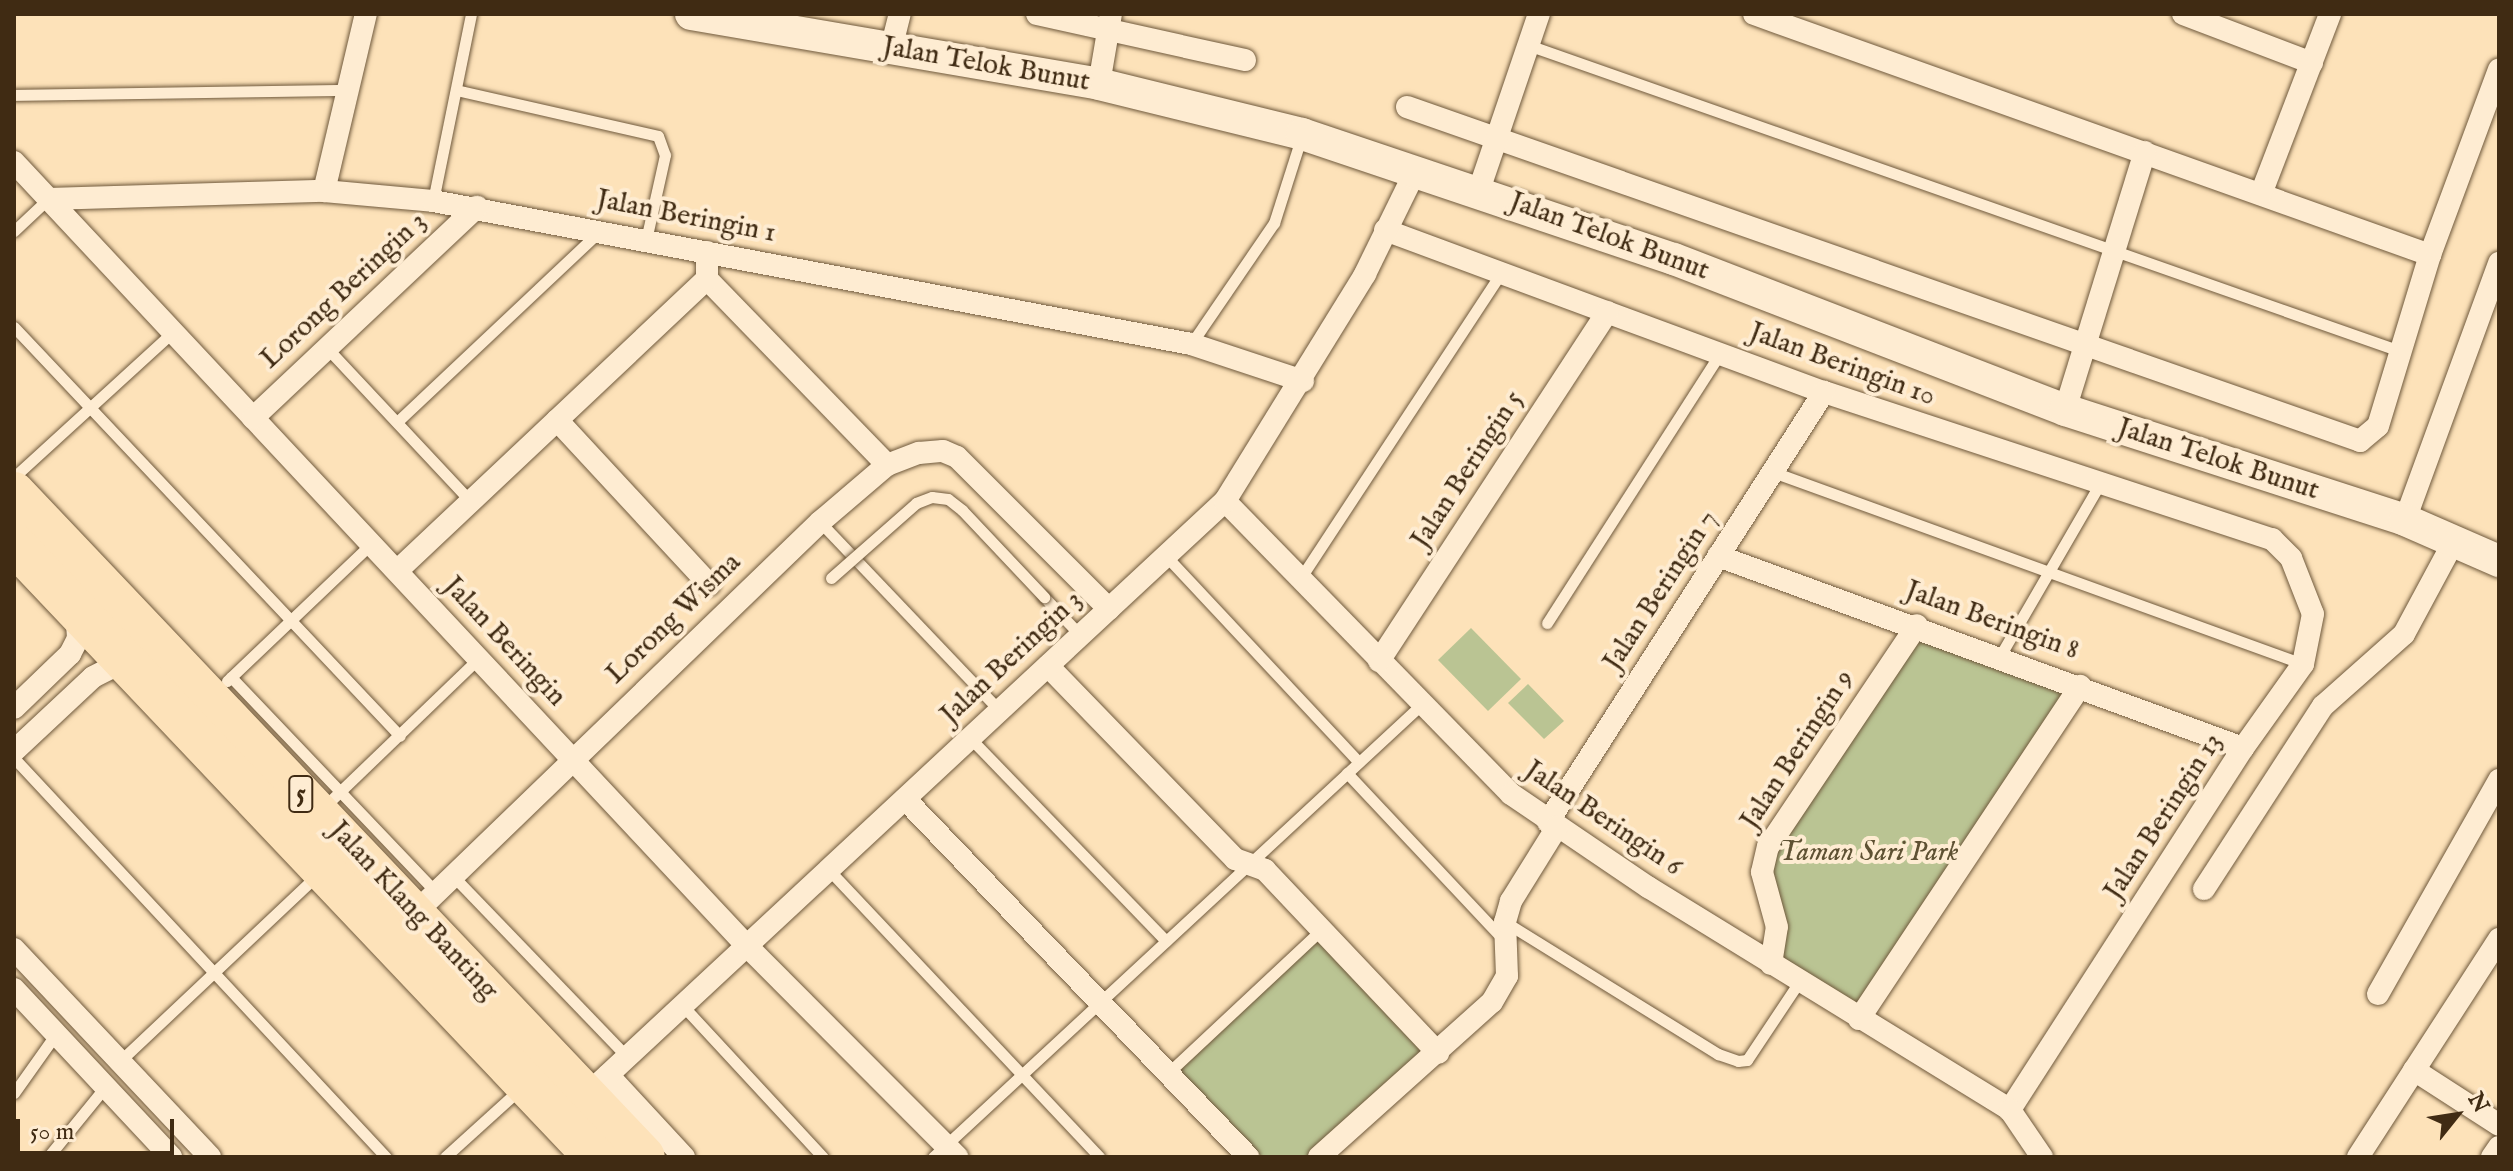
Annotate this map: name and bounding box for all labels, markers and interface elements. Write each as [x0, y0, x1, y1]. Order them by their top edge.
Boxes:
street label: Jalan Telok Bunut [880, 30, 1092, 100]
street label: Jalan Beringin 1 [594, 183, 778, 251]
street label: Jalan Telok Bunut [1505, 185, 1713, 289]
street label: Lorong Beringin 3 [254, 205, 434, 377]
street label: Jalan Beringin 10 [1744, 316, 1940, 414]
street label: Jalan Beringin 5 [1404, 385, 1532, 555]
street label: Jalan Telok Bunut [2113, 412, 2323, 508]
street label: Jalan Beringin 7 [1597, 504, 1725, 678]
street label: Lorong Wisma [600, 546, 748, 692]
street label: Jalan Beringin [435, 570, 573, 714]
street label: Jalan Beringin 8 [1901, 574, 2083, 668]
street label: Jalan Beringin 3 [934, 584, 1090, 732]
street label: Jalan Beringin 9 [1734, 664, 1862, 836]
street label: Jalan Beringin 13 [2098, 727, 2230, 907]
street label: Jalan Beringin 6 [1518, 754, 1688, 884]
road number: 5 [287, 772, 315, 816]
street label: Jalan Klang Banting [321, 815, 505, 1007]
park label: Taman Sari Park [1777, 836, 1959, 870]
north arrow [2417, 1075, 2497, 1155]
text: N [2461, 1088, 2495, 1118]
scale bar [20, 1103, 178, 1153]
text: 50 m [30, 1117, 74, 1148]

